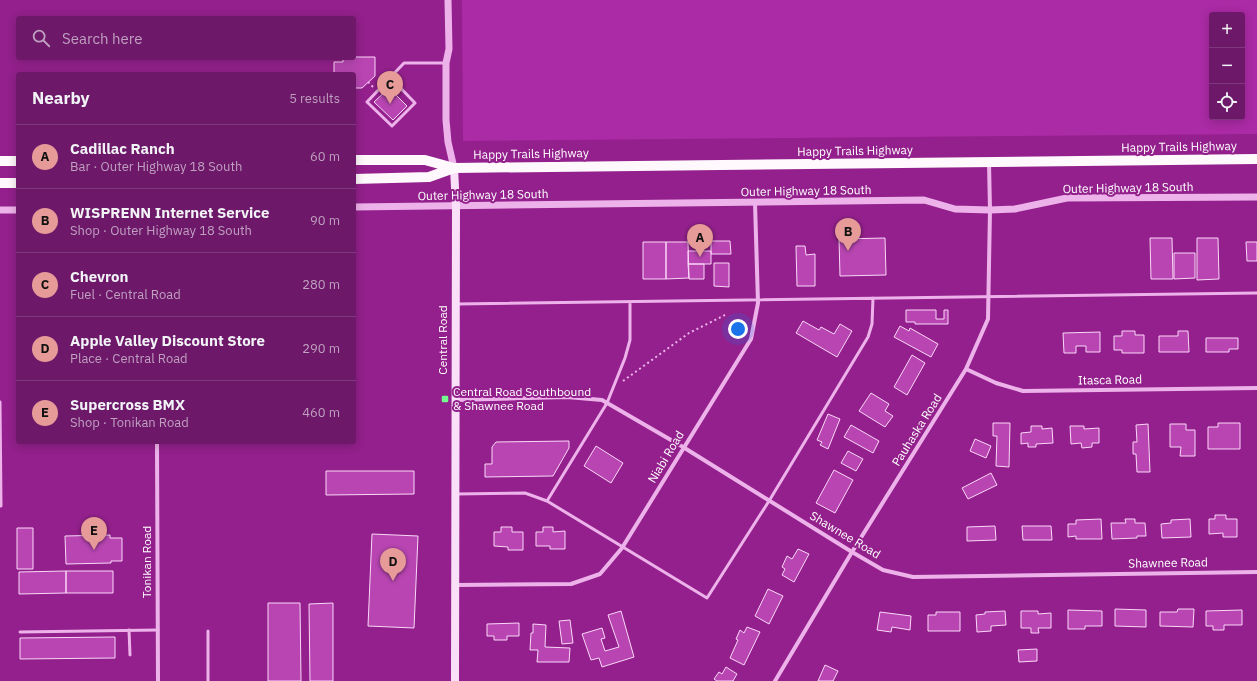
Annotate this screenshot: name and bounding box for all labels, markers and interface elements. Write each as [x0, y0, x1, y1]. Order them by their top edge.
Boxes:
map controls [1209, 12, 1245, 120]
button: + [1209, 12, 1245, 48]
search box [16, 16, 356, 60]
icon: search [30, 27, 52, 49]
text: Search here [62, 29, 142, 48]
button: − [1209, 48, 1245, 84]
pin: C [377, 71, 403, 104]
button: locate [1209, 84, 1245, 120]
text: Nearby [32, 87, 90, 109]
text: 5 results [289, 90, 340, 107]
street label: Happy Trails Highway [1121, 138, 1237, 155]
text: Cadillac Ranch [70, 139, 175, 158]
street label: Happy Trails Highway [797, 142, 913, 159]
street label: Happy Trails Highway [473, 145, 589, 162]
text: A [41, 148, 49, 165]
text: 60 m [310, 148, 340, 165]
text: Bar · Outer Highway 18 South [70, 158, 242, 175]
street label: Outer Highway 18 South [1062, 179, 1194, 196]
street label: Outer Highway 18 South [740, 182, 872, 199]
street label: Outer Highway 18 South [417, 186, 549, 203]
text: WISPRENN Internet Service [70, 203, 269, 222]
text: B [41, 212, 49, 229]
text: 90 m [310, 212, 340, 229]
pin: B [835, 218, 861, 251]
text: Shop · Outer Highway 18 South [70, 222, 252, 239]
pin: A [687, 224, 713, 257]
text: Chevron [70, 267, 128, 286]
text: C [41, 276, 49, 293]
text: 280 m [302, 276, 340, 293]
text: Fuel · Central Road [70, 286, 181, 303]
street label: Central Road [435, 305, 450, 375]
your location [728, 319, 748, 339]
text: Apple Valley Discount Store [70, 331, 265, 350]
text: D [40, 340, 50, 357]
text: 290 m [302, 340, 340, 357]
text: Place · Central Road [70, 350, 188, 367]
street label: Itasca Road [1078, 371, 1142, 388]
place label: Central Road Southbound & Shawnee Road [453, 384, 591, 413]
street label: Pauhaska Road [888, 391, 945, 469]
marker: Central Road Southbound & Shawnee Road [440, 394, 450, 404]
text: Supercross BMX [70, 395, 185, 414]
text: E [41, 404, 49, 421]
text: 460 m [302, 404, 340, 421]
text: Shop · Tonikan Road [70, 414, 189, 431]
street label: Niabi Road [644, 428, 687, 486]
street label: Shawnee Road [807, 508, 883, 562]
pin: E [81, 517, 107, 550]
street label: Tonikan Road [139, 526, 154, 598]
pin: D [380, 548, 406, 581]
street label: Shawnee Road [1128, 554, 1208, 571]

